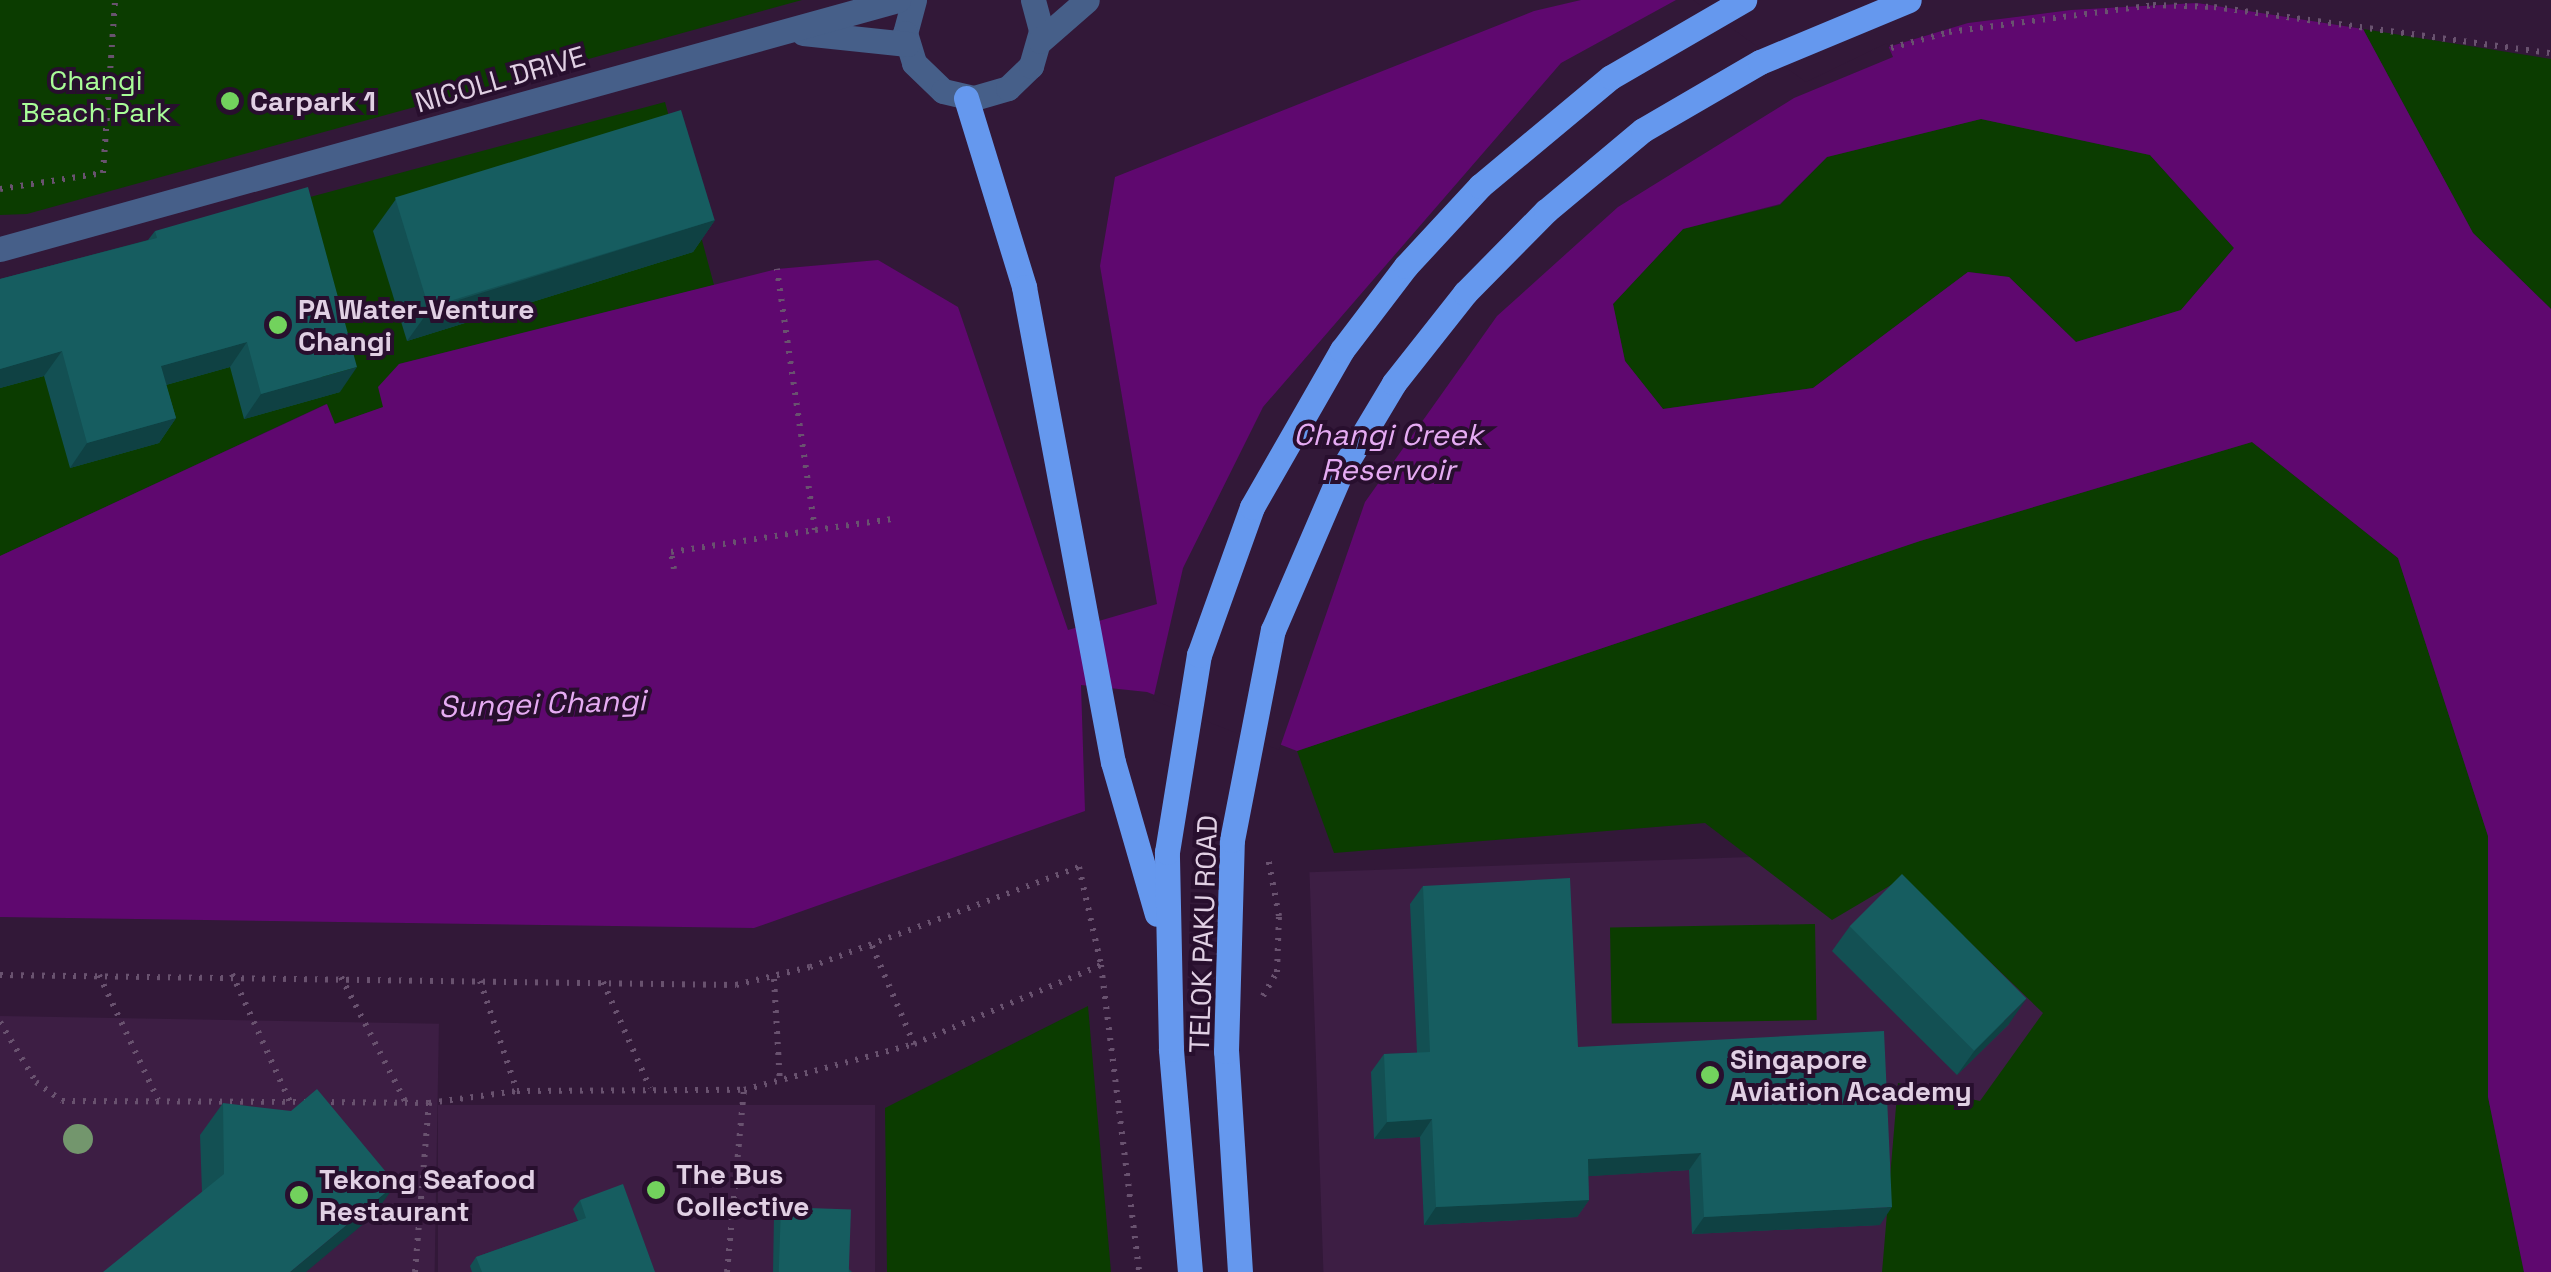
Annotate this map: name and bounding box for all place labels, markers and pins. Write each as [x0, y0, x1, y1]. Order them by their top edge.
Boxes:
place label: Carpark 1 [250, 84, 376, 118]
marker: Carpark 1 [219, 90, 241, 112]
place label: PA Water-Venture Changi [298, 292, 535, 358]
marker: PA Water-Venture Changi [267, 314, 289, 336]
place label: Singapore Aviation Academy [1730, 1042, 1972, 1108]
marker: Singapore Aviation Academy [1699, 1064, 1721, 1086]
place label: The Bus Collective [676, 1157, 810, 1223]
place label: Tekong Seafood Restaurant [319, 1162, 535, 1228]
marker: The Bus Collective [645, 1179, 667, 1201]
marker: Tekong Seafood Restaurant [288, 1184, 310, 1206]

